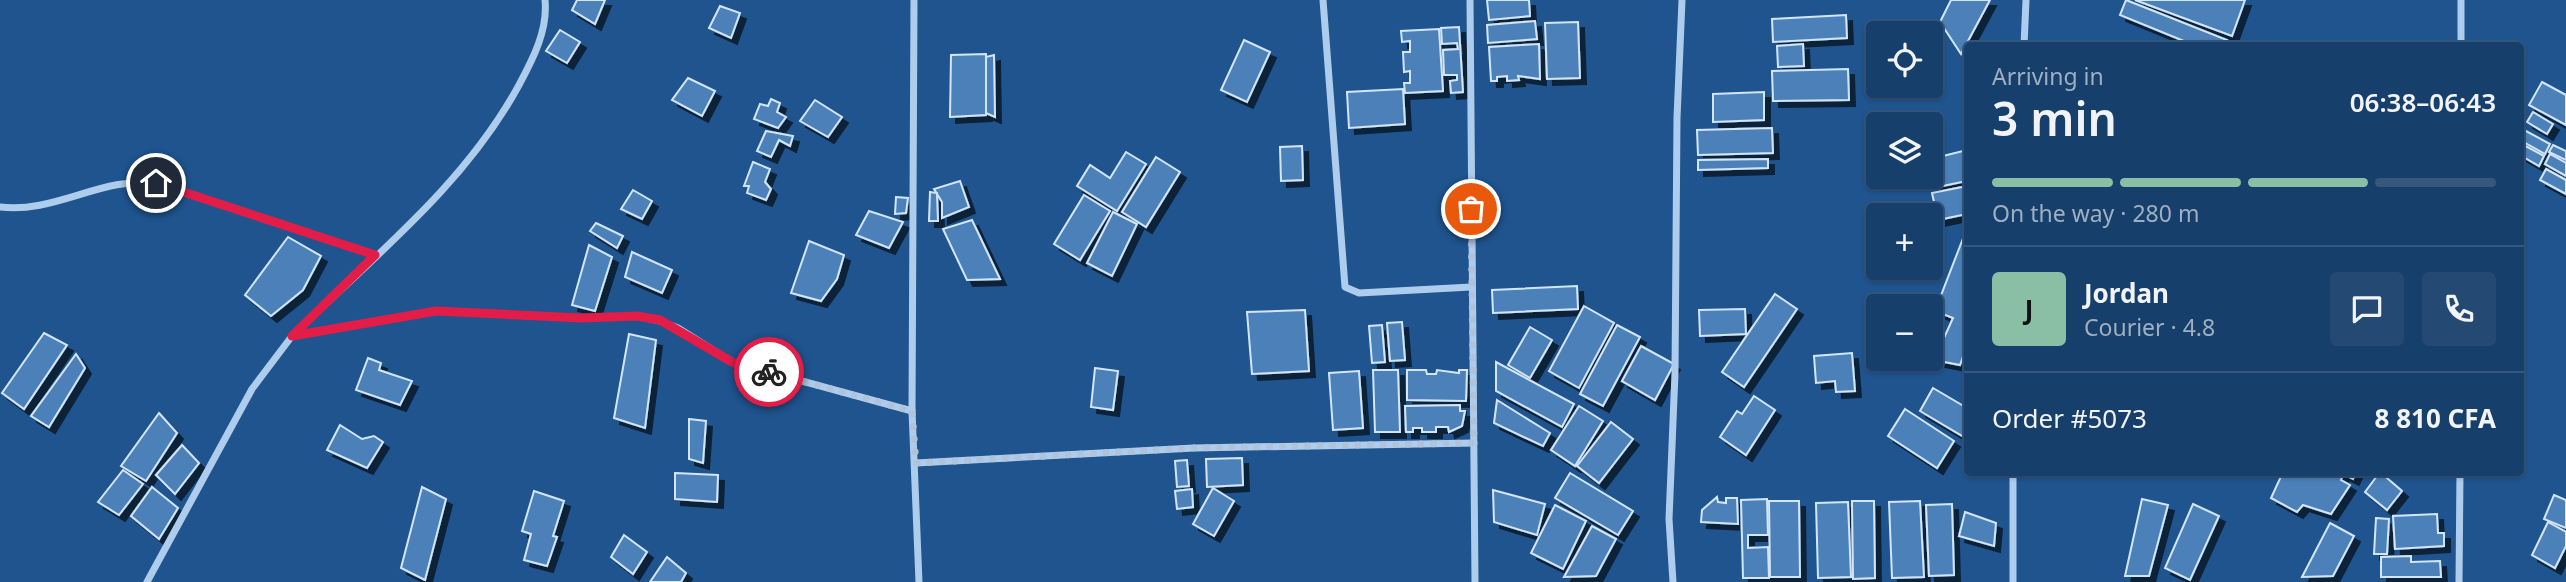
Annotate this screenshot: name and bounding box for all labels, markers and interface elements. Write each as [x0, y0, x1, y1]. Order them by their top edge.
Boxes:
map controls [1866, 21, 1943, 371]
button: locate [1866, 21, 1943, 98]
text: Arriving in [1992, 60, 2104, 92]
text: 06:38–06:43 [2350, 84, 2496, 120]
text: 3 min [1992, 87, 2117, 149]
button: layers [1866, 112, 1943, 189]
pin [126, 153, 186, 213]
icon: home [137, 164, 175, 202]
pin [1441, 179, 1501, 239]
icon: bag [1452, 190, 1490, 228]
text: On the way · 280 m [1992, 197, 2199, 229]
button: + [1866, 203, 1943, 280]
button: chat [2330, 272, 2404, 346]
button: phone [2422, 272, 2496, 346]
text: Jordan [2084, 275, 2169, 311]
text: J [2025, 291, 2033, 327]
button: − [1866, 294, 1943, 371]
text: Courier · 4.8 [2084, 311, 2215, 343]
courier [734, 337, 804, 407]
icon: bike [750, 353, 788, 391]
text: Order #5073 [1992, 400, 2147, 436]
text: 8 810 CFA [2375, 400, 2496, 436]

